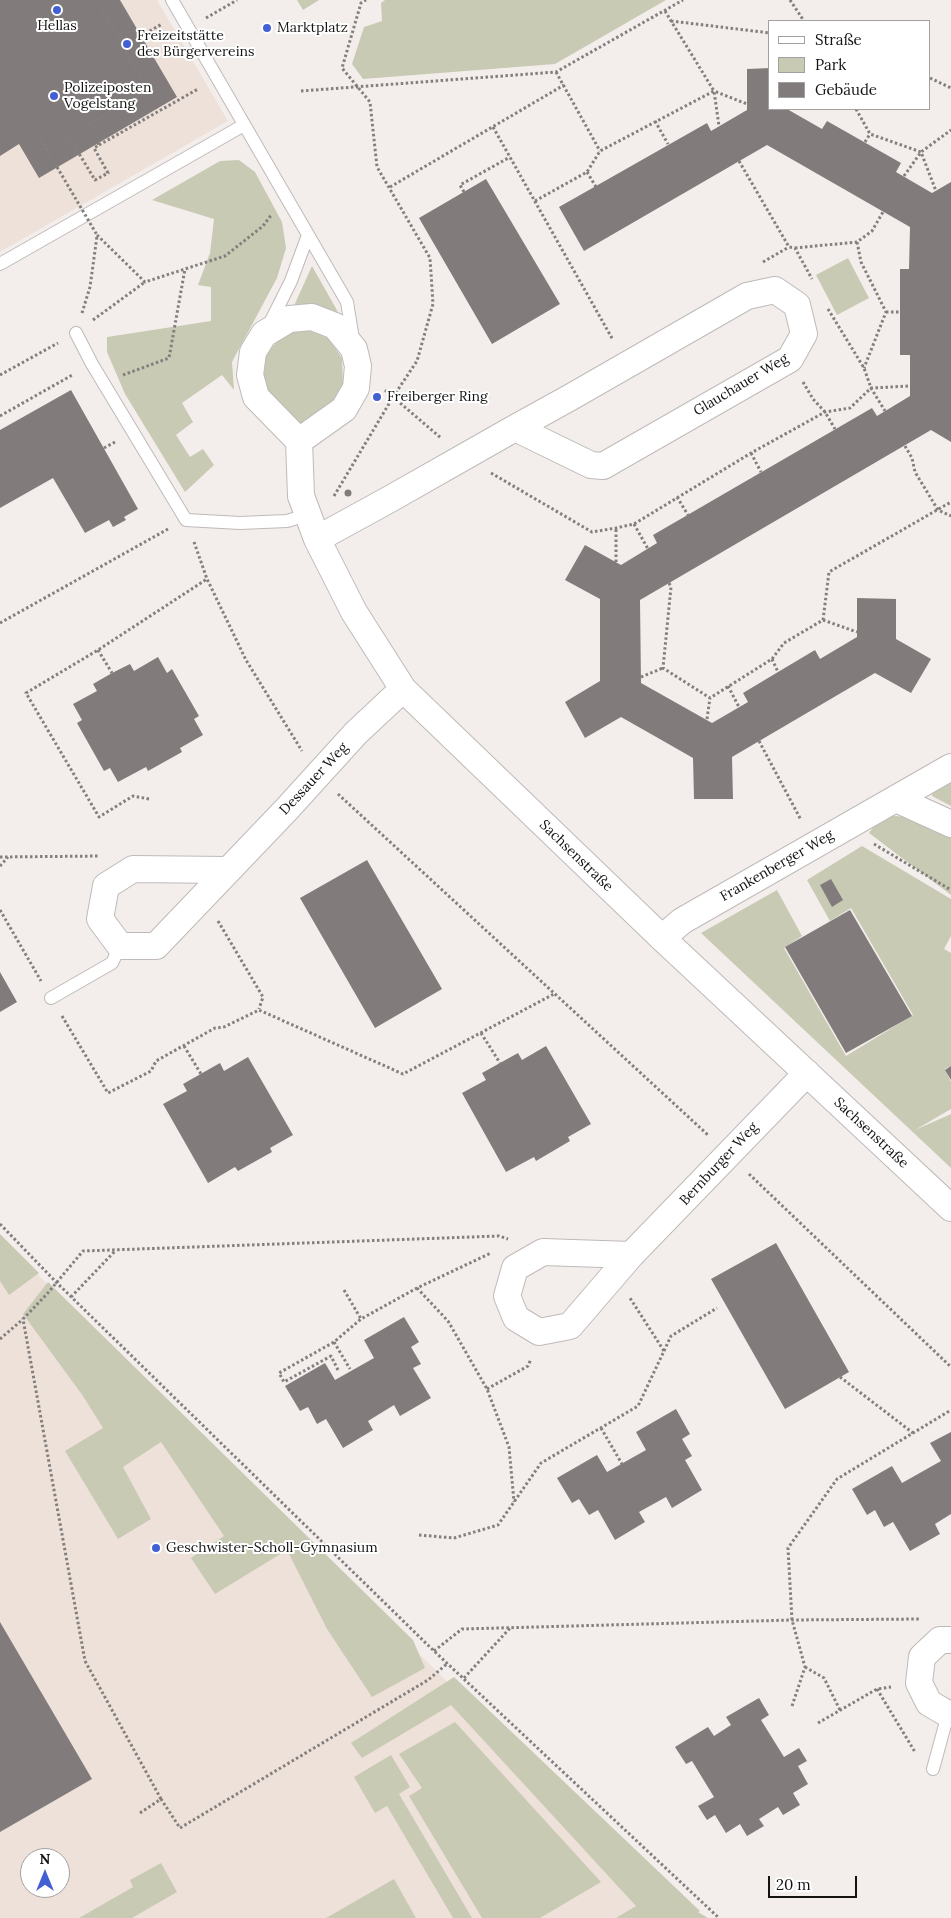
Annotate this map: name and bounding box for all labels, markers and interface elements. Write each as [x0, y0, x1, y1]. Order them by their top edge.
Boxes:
marker: Hellas [51, 4, 63, 16]
place label: Hellas [37, 18, 77, 34]
place label: Marktplatz [277, 20, 348, 36]
legend [768, 20, 931, 110]
marker: Marktplatz [261, 22, 273, 34]
place label: Freizeitstätte des Bürgervereins [137, 28, 255, 60]
text: Straße [815, 30, 862, 49]
marker: Freizeitstätte des Bürgervereins [121, 38, 133, 50]
text: Park [815, 55, 846, 74]
place label: Polizeiposten Vogelstang [64, 80, 151, 112]
text: Gebäude [815, 80, 877, 99]
marker: Polizeiposten Vogelstang [48, 90, 60, 102]
street label: Glauchauer Weg [691, 350, 791, 420]
place label: Freiberger Ring [387, 389, 488, 405]
marker: Freiberger Ring [371, 391, 383, 403]
street label: Dessauer Weg [276, 739, 352, 819]
street label: Sachsenstraße [536, 817, 616, 895]
street label: Frankenberger Weg [717, 827, 837, 905]
street label: Sachsenstraße [830, 1094, 912, 1172]
street label: Bernburger Weg [676, 1119, 762, 1209]
place label: Geschwister-Scholl-Gymnasium [166, 1540, 378, 1556]
marker: Geschwister-Scholl-Gymnasium [150, 1542, 162, 1554]
north arrow [20, 1848, 70, 1898]
text: N [40, 1850, 50, 1868]
scale bar [771, 1866, 860, 1898]
text: 20 m [776, 1875, 811, 1894]

